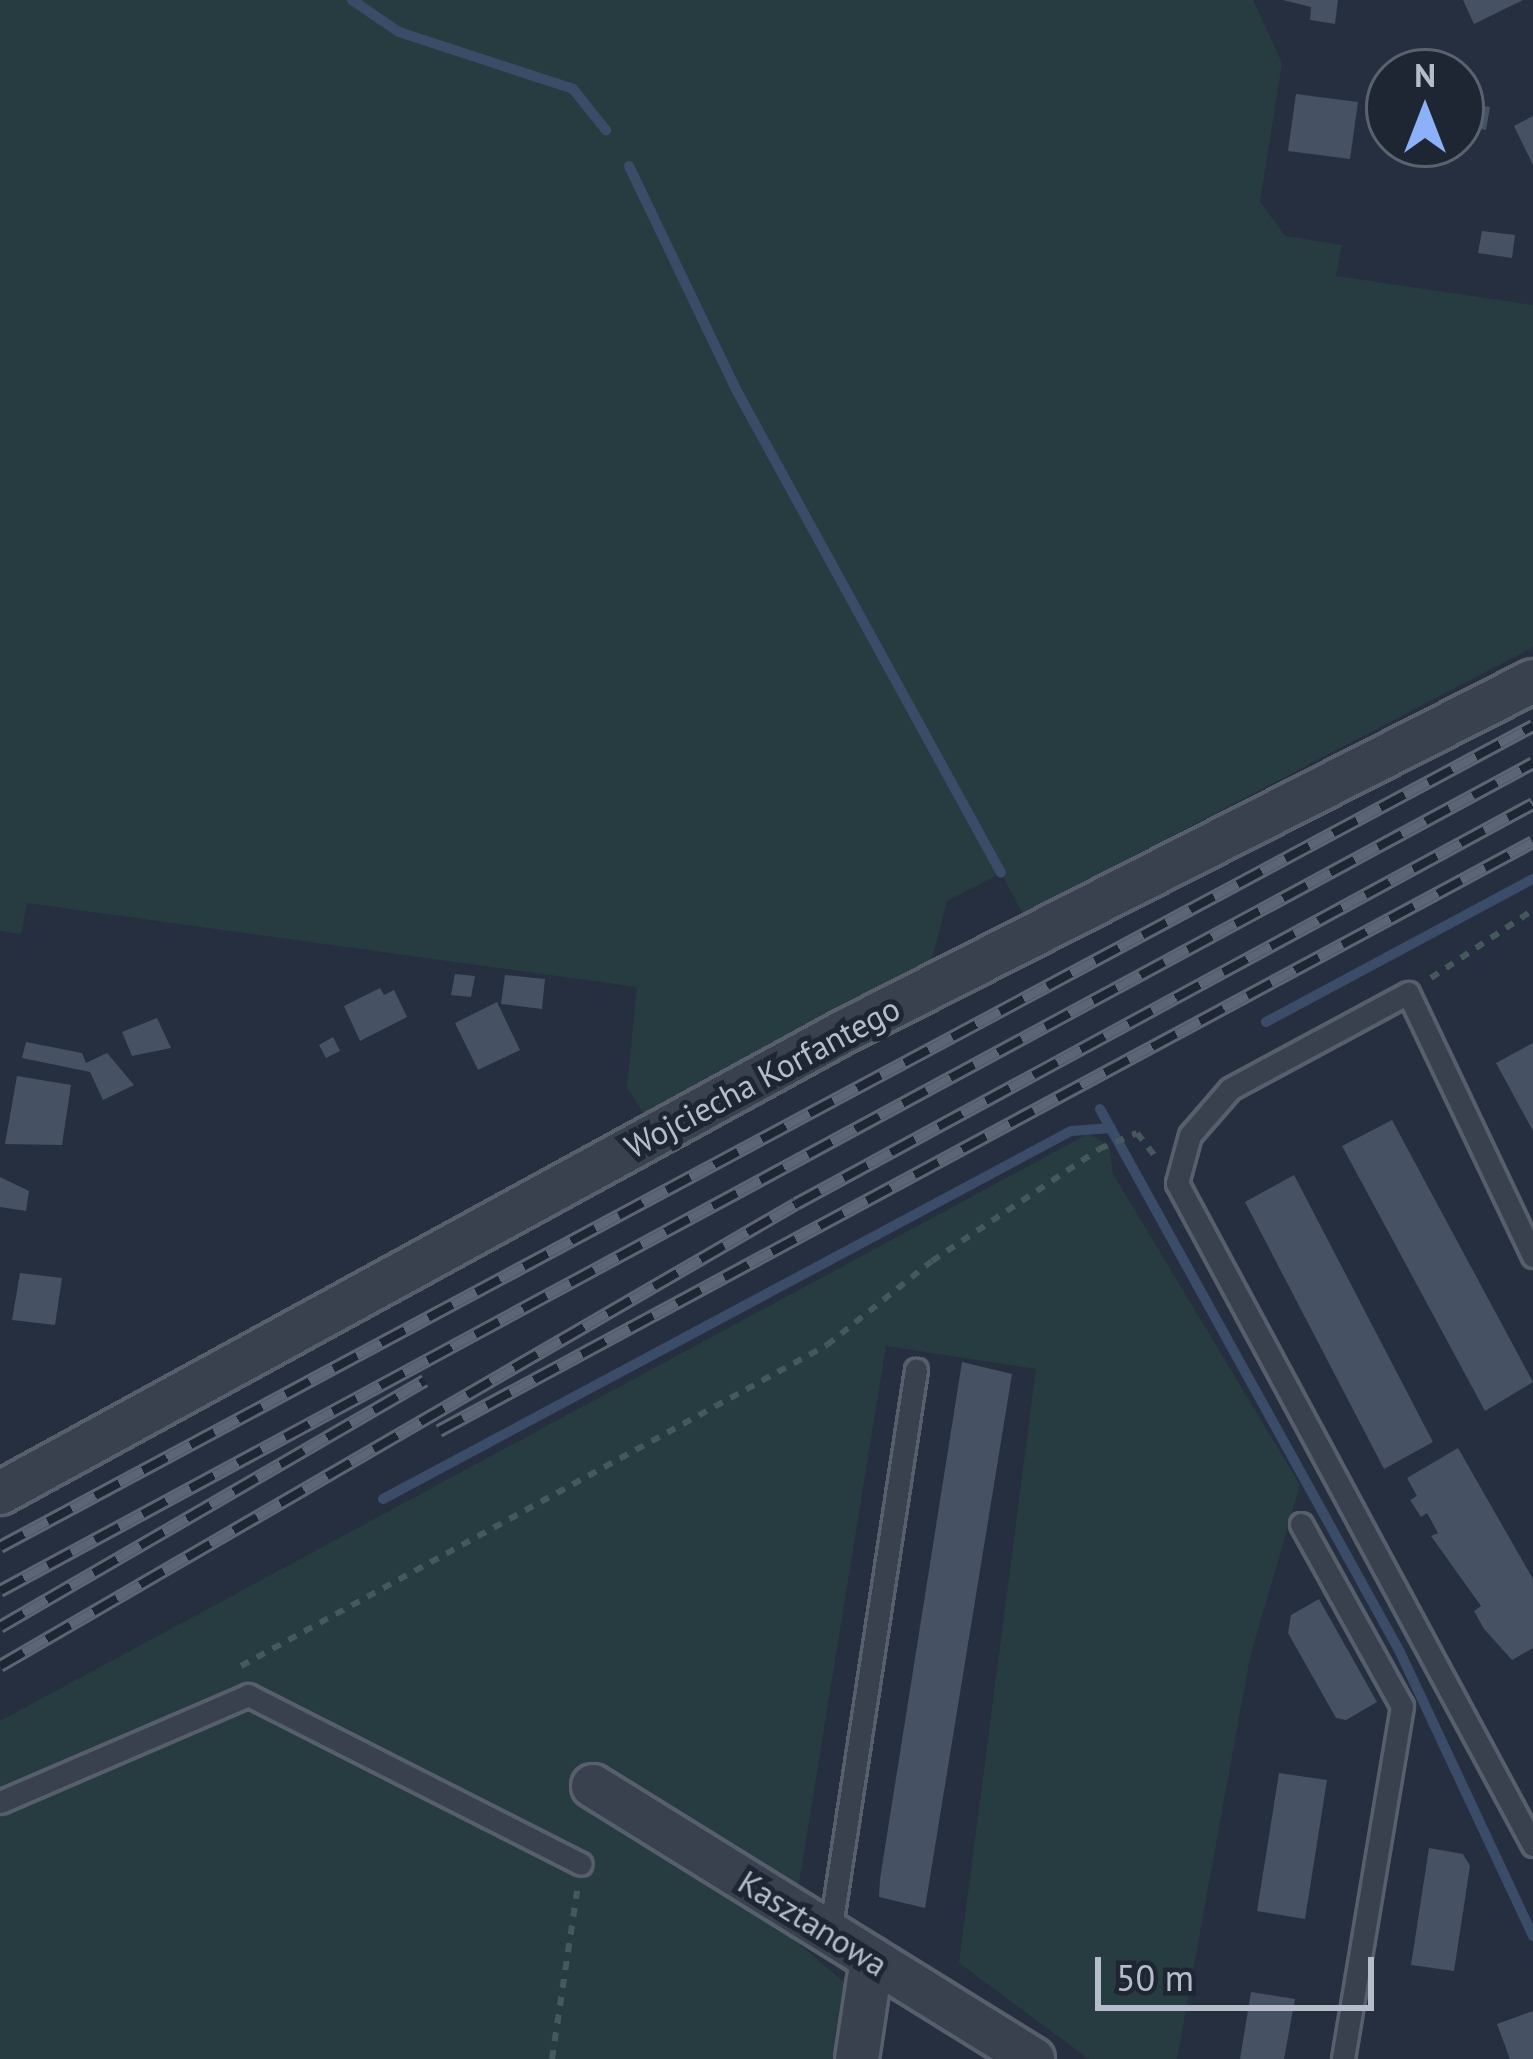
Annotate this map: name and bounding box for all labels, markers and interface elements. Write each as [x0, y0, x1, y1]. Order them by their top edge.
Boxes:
north arrow [1365, 48, 1485, 168]
text: N [1414, 53, 1436, 96]
street label: Wojciecha Korfantego [618, 988, 906, 1166]
street label: Kasztanowa [731, 1862, 895, 1984]
scale bar [1101, 1933, 1380, 2007]
text: 50 m [1116, 1954, 1194, 2001]

